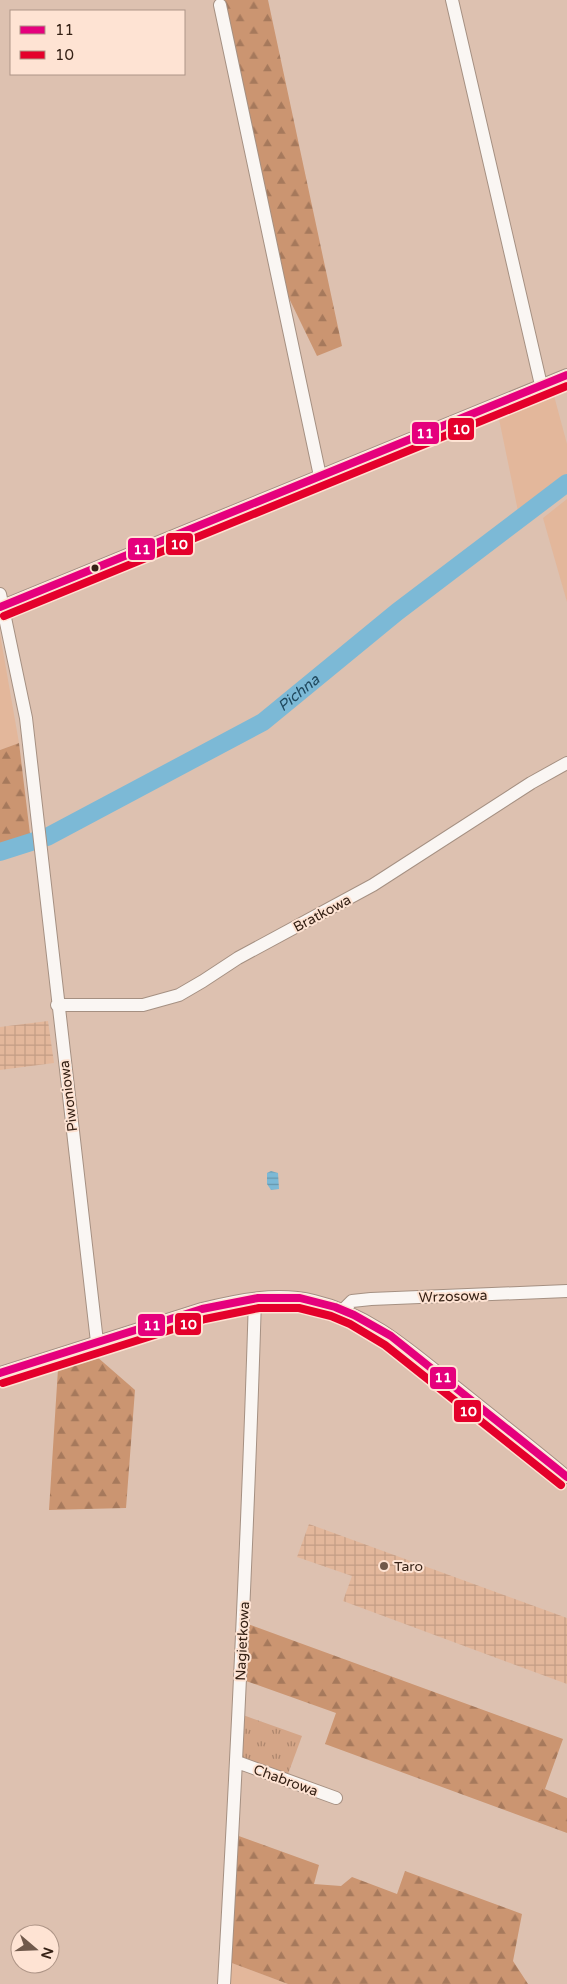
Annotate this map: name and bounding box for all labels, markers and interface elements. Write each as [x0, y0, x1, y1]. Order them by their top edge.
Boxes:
legend [10, 10, 185, 75]
text: 11 [55, 21, 74, 39]
text: 10 [55, 46, 74, 64]
line badge: 10 [447, 417, 475, 441]
line badge: 11 [411, 421, 440, 445]
text: 10 [452, 421, 470, 438]
text: 11 [416, 425, 434, 442]
line badge: 10 [165, 532, 194, 556]
text: 10 [170, 536, 188, 553]
line badge: 11 [127, 537, 156, 561]
text: 11 [133, 541, 151, 558]
unlabelled marker [90, 563, 100, 573]
water label: Pichna [274, 670, 323, 715]
street label: Bratkowa [291, 891, 354, 936]
street label: Piwoniowa [56, 1059, 81, 1133]
street label: Wrzosowa [418, 1287, 488, 1306]
line badge: 10 [174, 1312, 202, 1336]
line badge: 11 [137, 1313, 166, 1337]
text: 10 [179, 1316, 197, 1333]
text: 11 [143, 1317, 161, 1334]
line badge: 11 [429, 1366, 457, 1390]
text: 11 [434, 1369, 452, 1386]
line badge: 10 [453, 1399, 482, 1423]
text: 10 [459, 1403, 477, 1420]
place label: Taro [394, 1558, 423, 1575]
marker: Taro [378, 1560, 390, 1572]
street label: Nagietkowa [232, 1601, 253, 1681]
street label: Chabrowa [251, 1761, 320, 1800]
north arrow [10, 1924, 60, 1974]
text: N [37, 1945, 57, 1961]

